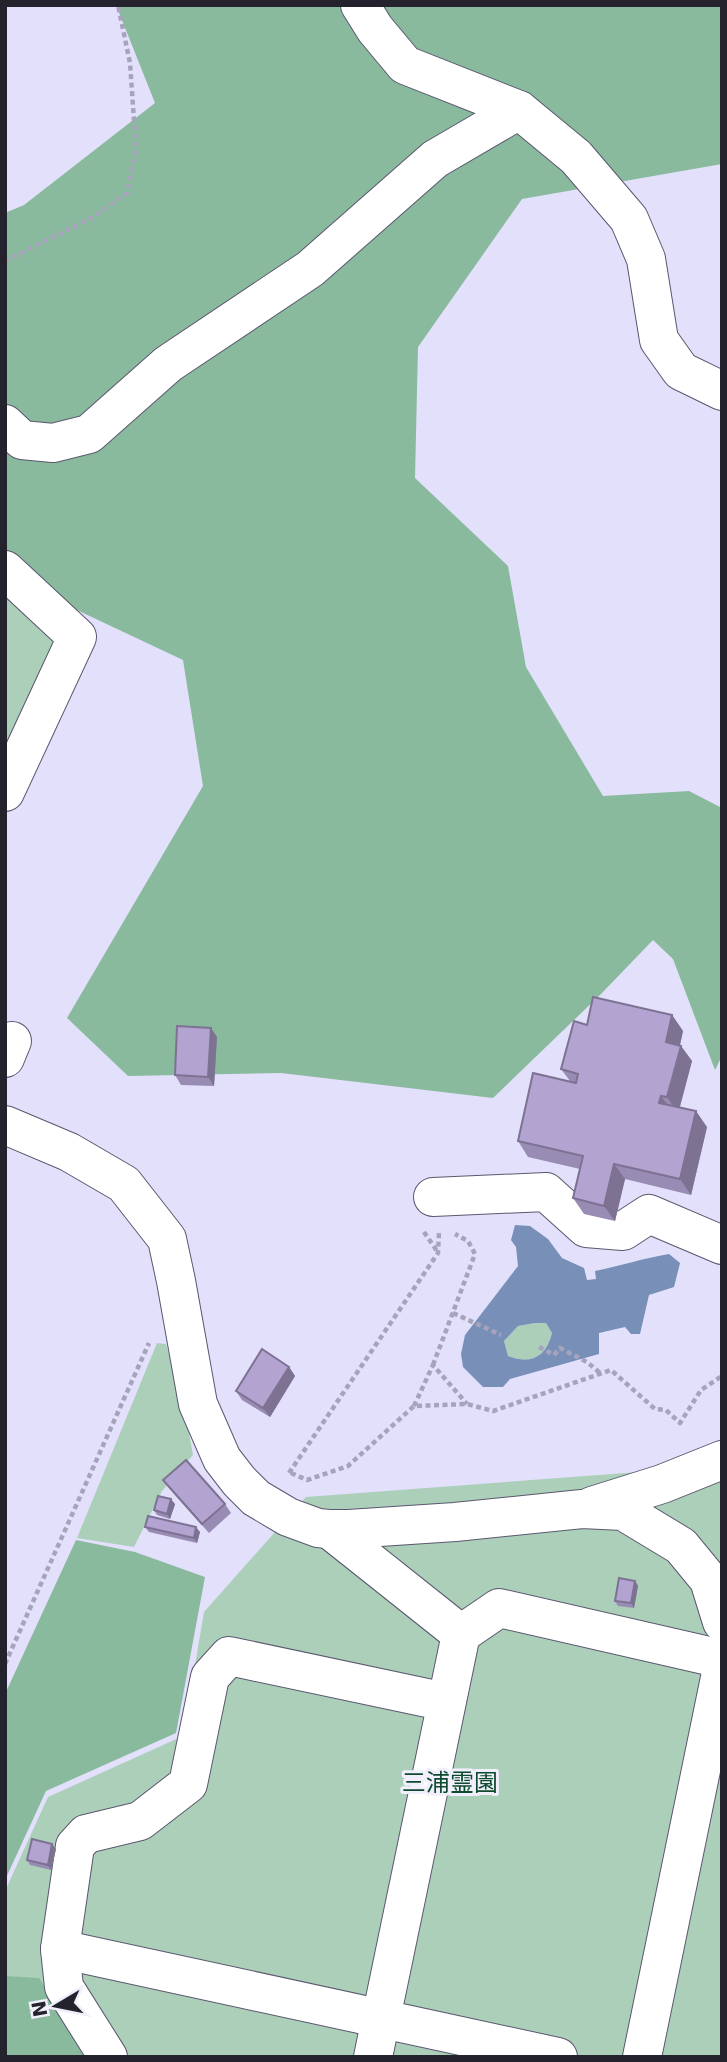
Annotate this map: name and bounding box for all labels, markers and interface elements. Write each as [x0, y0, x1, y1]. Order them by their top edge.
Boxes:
park label: 三浦霊園 [402, 1769, 498, 1797]
north arrow [21, 1971, 91, 2041]
text: N [27, 1999, 51, 2019]

